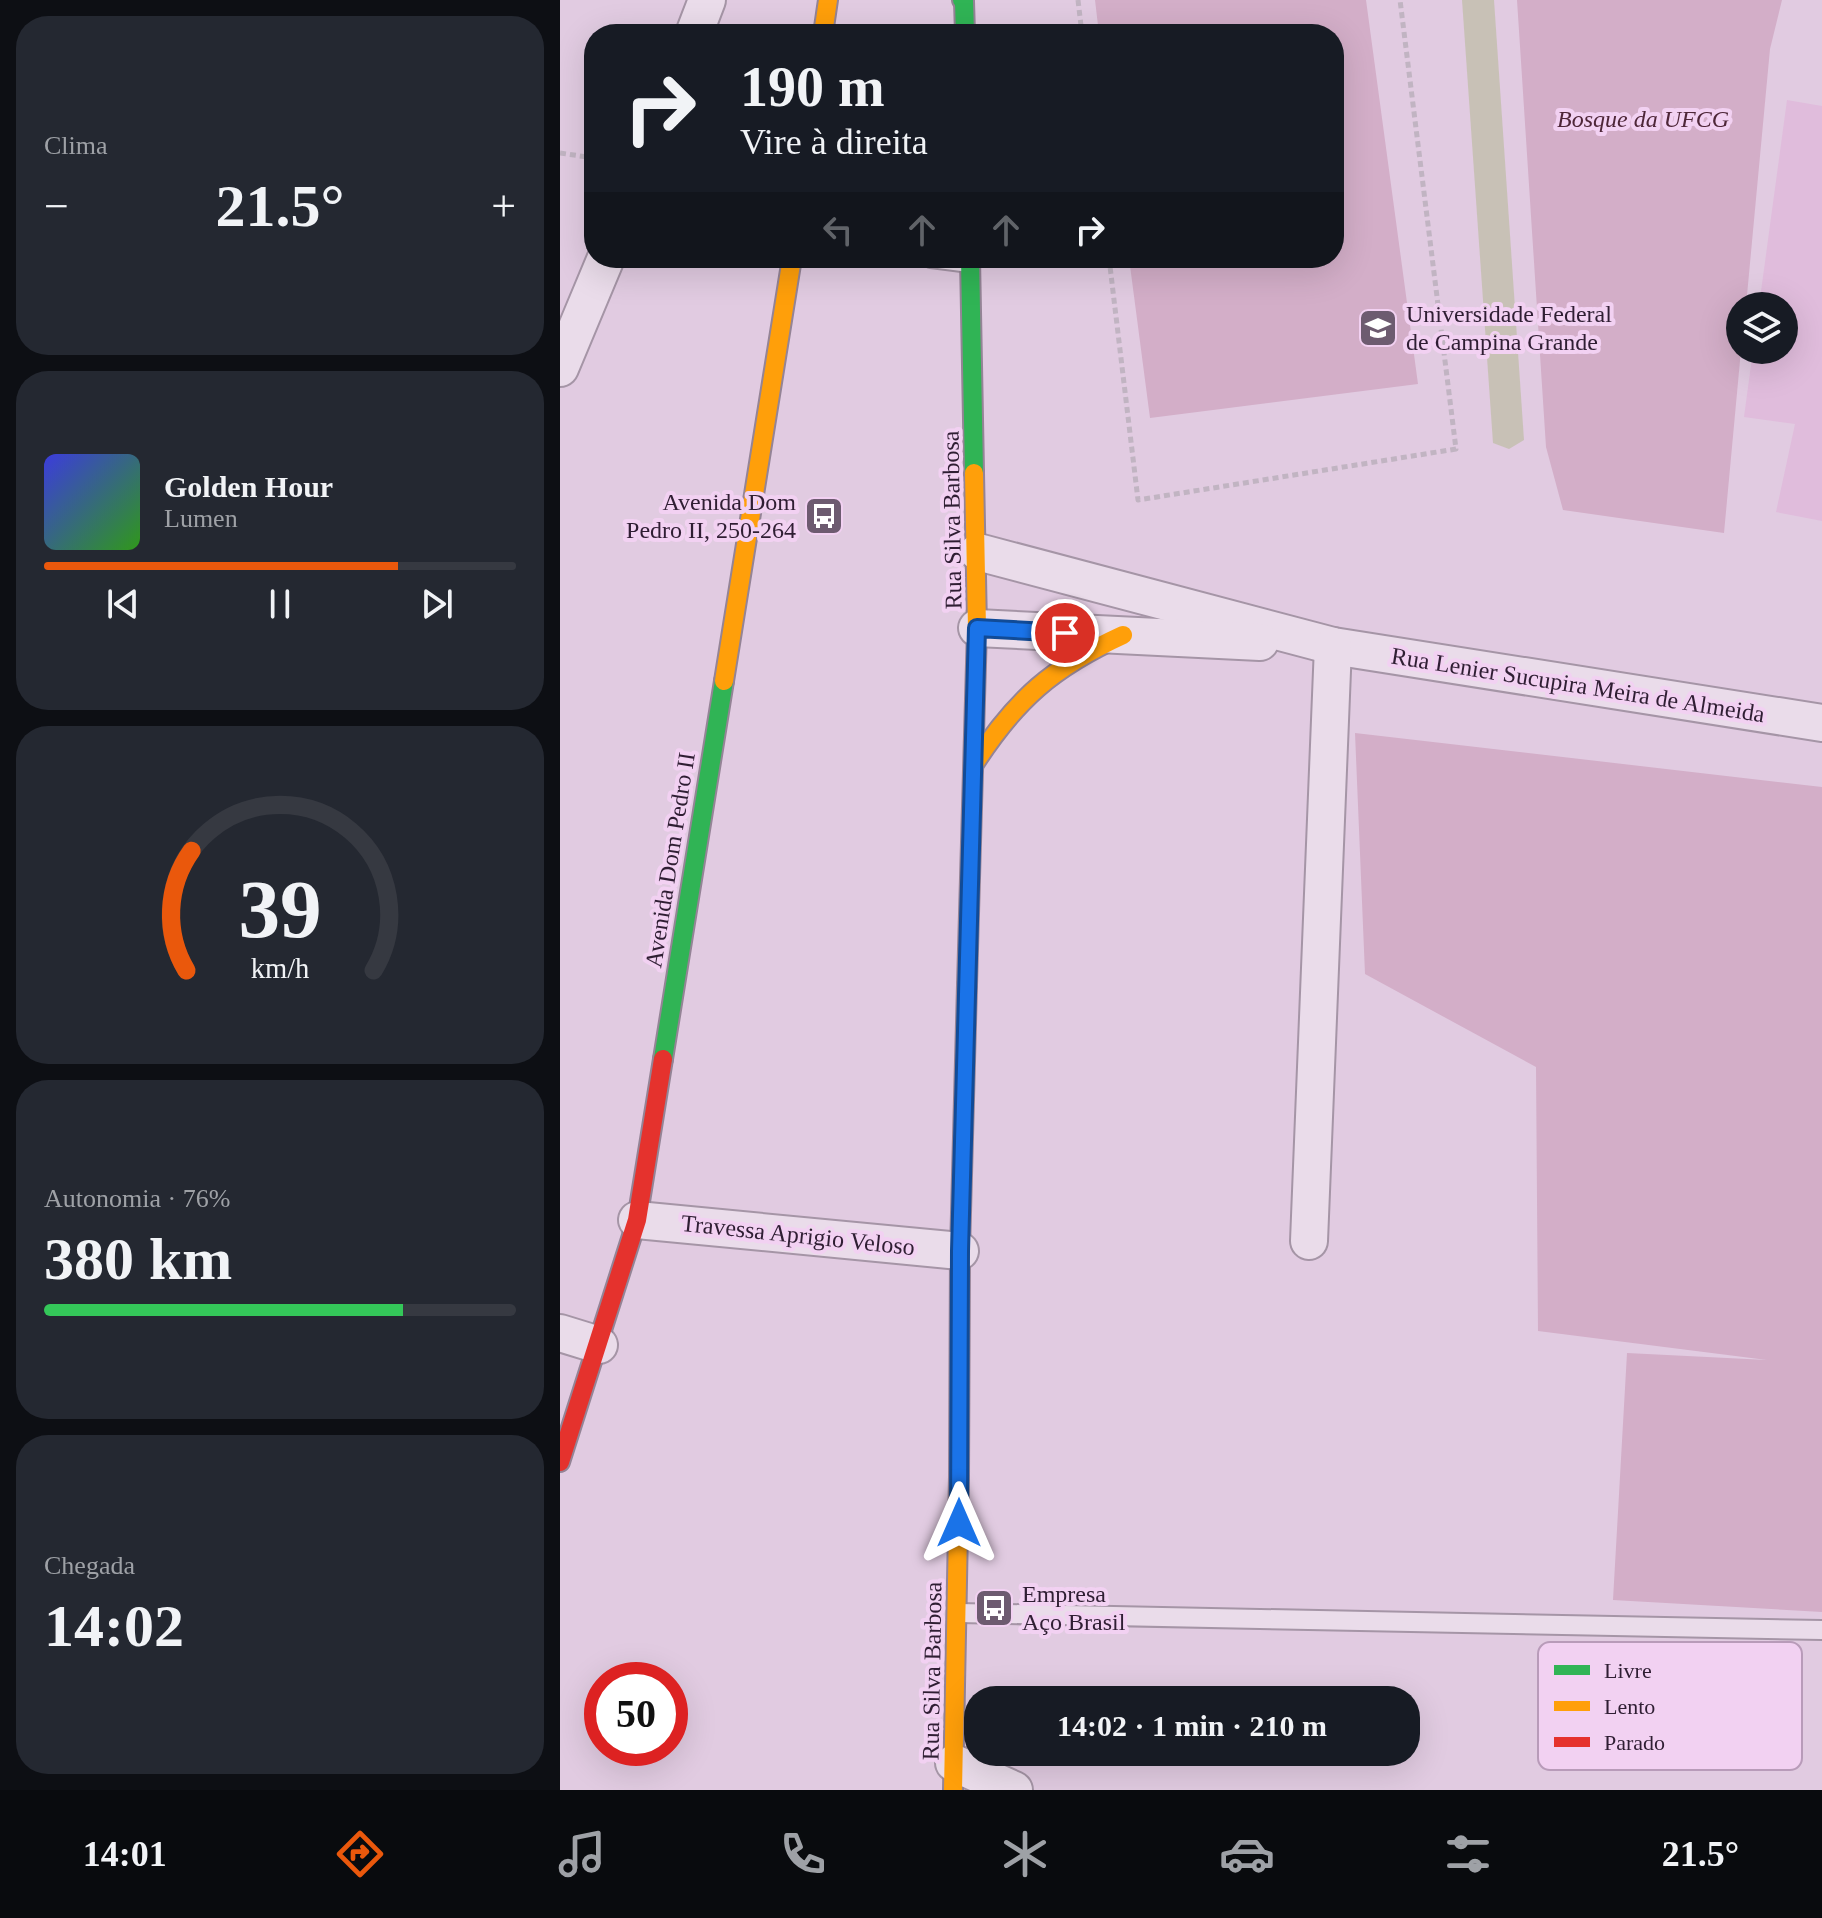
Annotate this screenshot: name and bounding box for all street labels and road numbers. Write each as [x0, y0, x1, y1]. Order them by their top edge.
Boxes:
street label: Rua Silva Barbosa [937, 430, 967, 610]
street label: Rua Lenier Sucupira Meira de Almeida [1389, 643, 1767, 727]
street label: Avenida Dom Pedro II [640, 751, 700, 969]
street label: Travessa Aprigio Veloso [680, 1210, 916, 1260]
street label: Rua Silva Barbosa [917, 1581, 947, 1761]

